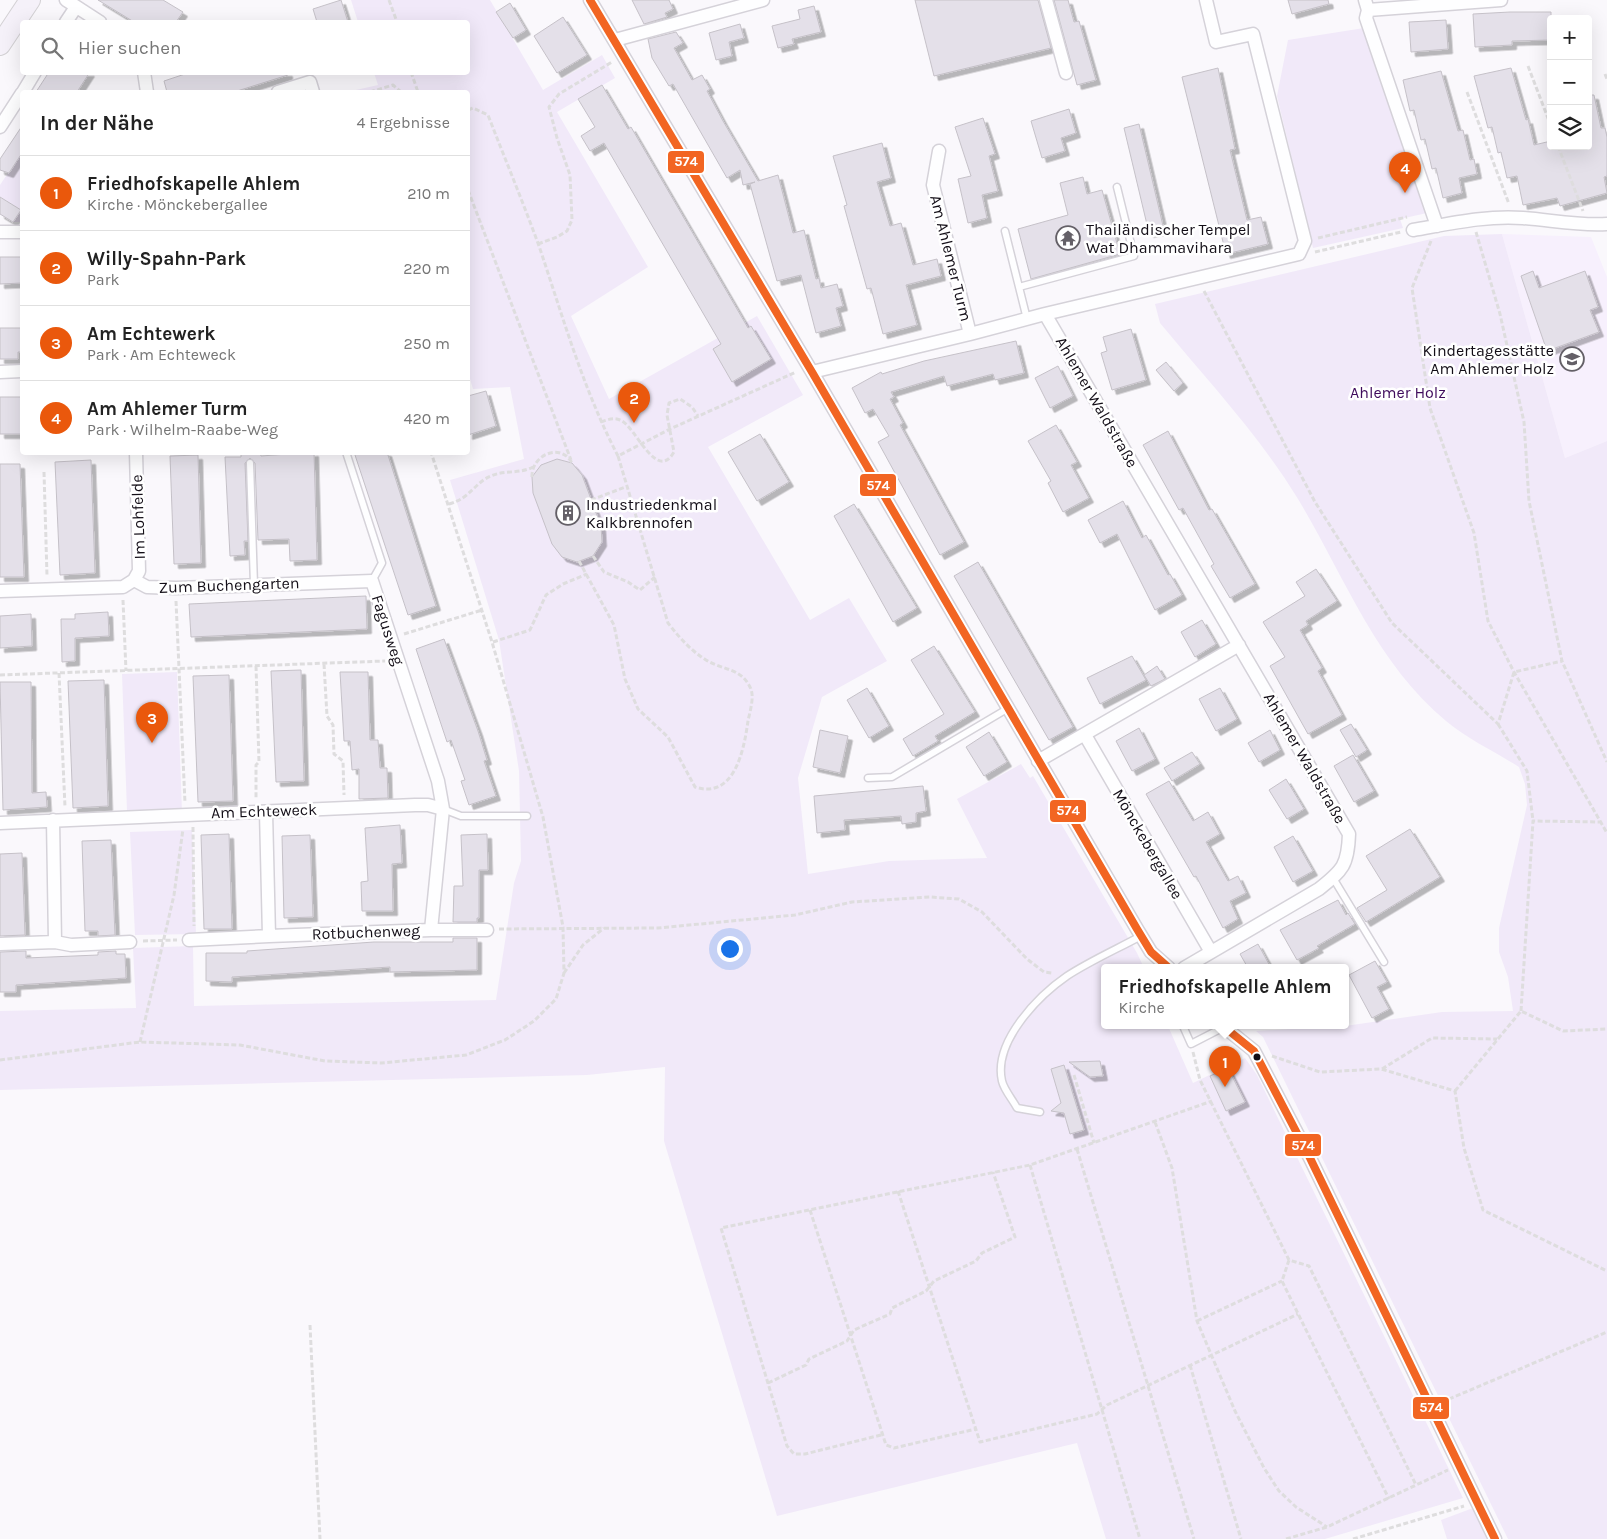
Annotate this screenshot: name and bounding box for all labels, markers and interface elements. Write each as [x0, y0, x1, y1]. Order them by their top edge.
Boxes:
map controls [1547, 15, 1592, 150]
button: + [1547, 15, 1592, 60]
search box [20, 20, 470, 75]
icon: search [38, 34, 66, 62]
text: Hier suchen [78, 37, 181, 59]
button: − [1547, 60, 1592, 105]
button: layers [1547, 105, 1592, 150]
text: In der Nähe [40, 111, 154, 135]
text: 4 Ergebnisse [357, 113, 450, 132]
line badge: 574 [667, 150, 705, 174]
pin: 4 [1389, 152, 1421, 193]
text: 574 [674, 153, 698, 170]
text: Friedhofskapelle Ahlem [87, 173, 300, 195]
text: 1 [53, 184, 59, 203]
text: 210 m [407, 184, 450, 203]
street label: Am Ahlemer Turm [926, 193, 976, 323]
text: Kirche · Mönckebergallee [87, 195, 268, 214]
place label: Thailändischer Tempel Wat Dhammavihara [1086, 220, 1251, 257]
temple icon: Thailändischer Tempel Wat Dhammavihara [1055, 225, 1081, 251]
text: Willy-Spahn-Park [87, 248, 246, 270]
text: 2 [51, 259, 61, 278]
text: 220 m [403, 259, 450, 278]
text: Park [87, 270, 119, 289]
text: Am Echtewerk [87, 323, 216, 345]
street label: Ahlemer Waldstraße [1052, 333, 1142, 471]
text: 3 [51, 334, 61, 353]
text: 250 m [403, 334, 450, 353]
place label: Kindertagesstätte Am Ahlemer Holz [1422, 341, 1554, 378]
text: Park · Am Echteweck [87, 345, 236, 364]
school or university icon: Kindertagesstätte Am Ahlemer Holz [1559, 346, 1585, 372]
pin: 2 [618, 382, 650, 423]
park label: Ahlemer Holz [1350, 383, 1446, 402]
text: Am Ahlemer Turm [87, 398, 248, 420]
text: 4 [51, 409, 61, 428]
text: 420 m [404, 409, 450, 428]
text: Park · Wilhelm-Raabe-Weg [87, 420, 278, 439]
line badge: 574 [859, 473, 897, 497]
street label: Im Lohfelde [127, 474, 149, 560]
text: 574 [866, 477, 890, 494]
place label: Industriedenkmal Kalkbrennofen [586, 495, 717, 532]
building icon: Industriedenkmal Kalkbrennofen [555, 500, 581, 526]
street label: Zum Buchengarten [158, 573, 300, 597]
street label: Fagusweg [368, 592, 408, 668]
street label: Ahlemer Waldstraße [1260, 689, 1350, 827]
pin: 3 [136, 702, 168, 743]
street label: Mönckebergallee [1109, 786, 1187, 902]
line badge: 574 [1049, 799, 1087, 823]
street label: Am Echteweck [211, 800, 317, 822]
text: 574 [1056, 802, 1080, 819]
street label: Rotbuchenweg [312, 921, 420, 943]
your location [717, 936, 743, 962]
popup [1101, 964, 1349, 1029]
text: Friedhofskapelle Ahlem [1118, 976, 1332, 998]
text: Kirche [1118, 998, 1165, 1017]
pin: 1 [1209, 1046, 1241, 1087]
unlabelled marker [1252, 1052, 1262, 1062]
line badge: 574 [1284, 1133, 1322, 1157]
text: 574 [1291, 1137, 1315, 1154]
line badge: 574 [1412, 1396, 1450, 1420]
text: 574 [1419, 1399, 1443, 1416]

